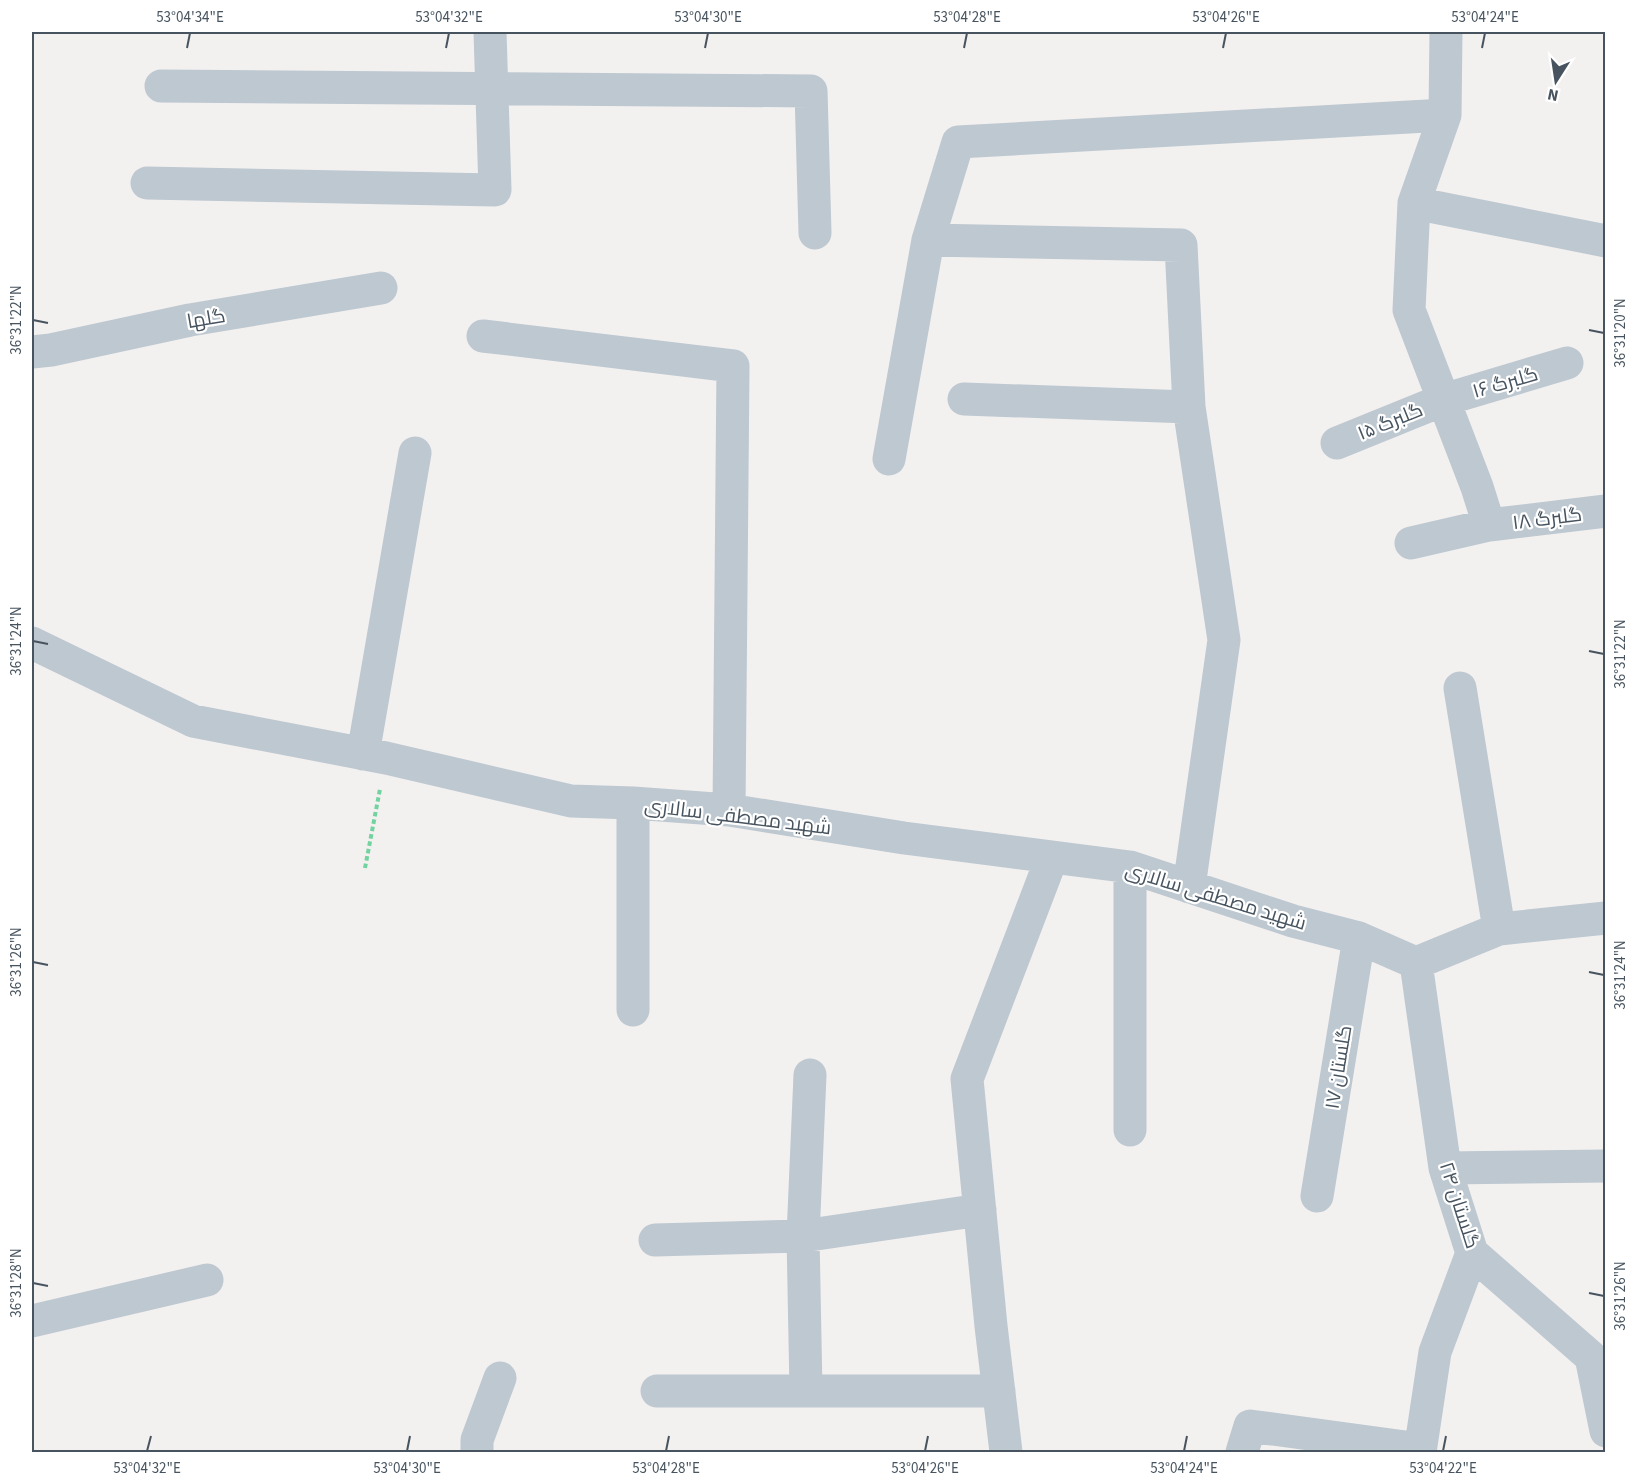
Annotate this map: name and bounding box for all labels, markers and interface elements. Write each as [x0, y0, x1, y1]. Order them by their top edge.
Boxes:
text: 53°04'34"E [156, 7, 224, 28]
text: 53°04'32"E [415, 7, 483, 28]
text: 53°04'30"E [674, 7, 742, 28]
text: 53°04'28"E [933, 7, 1001, 28]
text: 53°04'26"E [1192, 7, 1260, 28]
text: 53°04'24"E [1451, 7, 1519, 28]
north arrow [1526, 51, 1586, 111]
text: N [1546, 83, 1561, 107]
text: 36°31'22"N [6, 285, 27, 355]
text: 36°31'20"N [1610, 298, 1631, 368]
street label: گلها [185, 302, 228, 336]
street label: گلبرگ ۱۶ [1469, 360, 1541, 406]
street label: گلبرگ ۱۵ [1353, 396, 1427, 448]
street label: گلبرگ ۱۸ [1511, 501, 1584, 537]
text: 36°31'24"N [6, 606, 27, 676]
text: 36°31'22"N [1610, 619, 1631, 689]
street label: شهید مصطفی سالاری [643, 792, 833, 842]
street label: شهید مصطفی سالاری [1122, 856, 1310, 938]
text: 36°31'26"N [6, 927, 27, 997]
text: 36°31'24"N [1610, 940, 1631, 1010]
street label: گلستان ۱۷ [1319, 1023, 1359, 1111]
street label: گلستان ۲۴ [1432, 1158, 1486, 1252]
text: 36°31'28"N [6, 1248, 27, 1318]
text: 36°31'26"N [1610, 1261, 1631, 1331]
text: 53°04'32"E [113, 1458, 181, 1479]
text: 53°04'30"E [373, 1458, 441, 1479]
text: 53°04'28"E [632, 1458, 700, 1479]
text: 53°04'26"E [891, 1458, 959, 1479]
text: 53°04'24"E [1150, 1458, 1218, 1479]
text: 53°04'22"E [1409, 1458, 1477, 1479]

